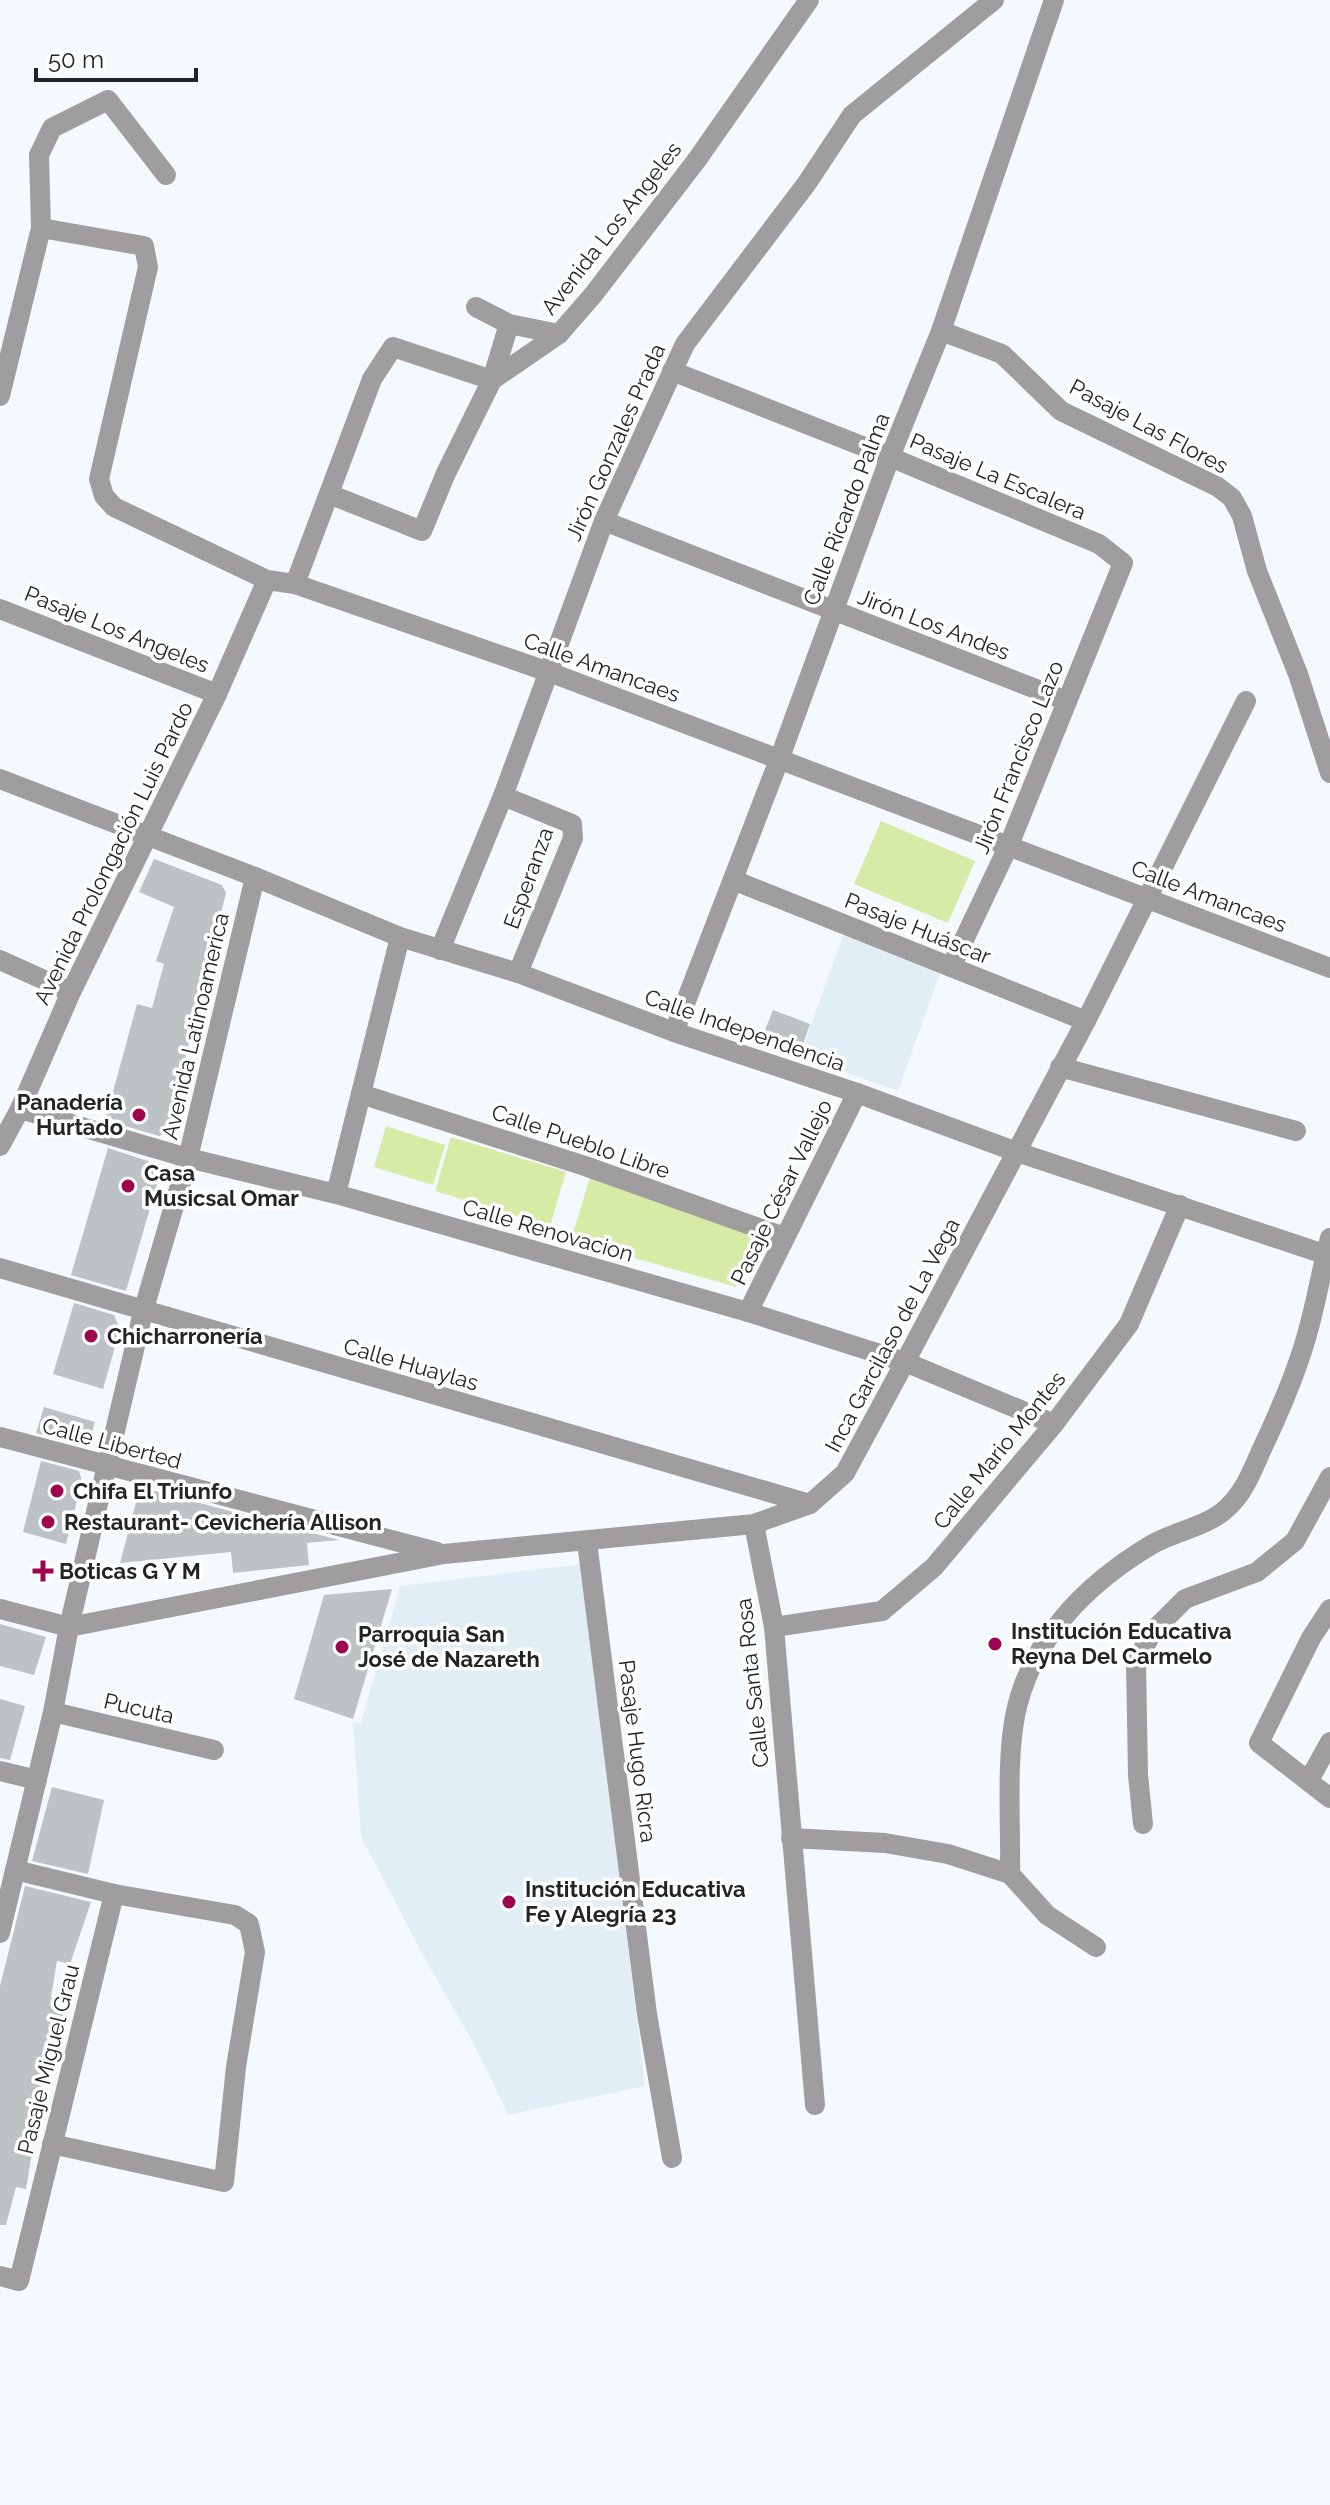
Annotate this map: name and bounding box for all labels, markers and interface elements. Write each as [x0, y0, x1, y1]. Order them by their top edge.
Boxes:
scale bar [36, 32, 196, 82]
text: 50 m [48, 45, 104, 74]
street label: Avenida Los Angeles [535, 136, 687, 320]
street label: Jirón Gonzales Prada [560, 339, 670, 545]
street label: Pasaje Las Flores [1065, 373, 1233, 479]
street label: Calle Ricardo Palma [797, 409, 895, 609]
street label: Pasaje La Escalera [906, 427, 1090, 525]
street label: Pasaje Los Angeles [21, 580, 213, 678]
street label: Jirón Los Andes [854, 583, 1014, 665]
street label: Calle Amancaes [520, 627, 684, 707]
street label: Jirón Francisco Lazo [967, 657, 1069, 857]
street label: Avenida Prolongación Luis Pardo [28, 697, 198, 1009]
street label: Esperanza [498, 824, 558, 932]
street label: Calle Amancaes [1128, 854, 1290, 938]
street label: Pasaje Huáscar [841, 887, 995, 969]
street label: Avenida Latinoamerica [156, 910, 234, 1142]
street label: Calle Independencia [641, 984, 849, 1076]
place label: Panadería Hurtado [17, 1089, 123, 1140]
street label: Pasaje César Vallejo [725, 1095, 837, 1289]
street label: Calle Pueblo Libre [488, 1098, 674, 1184]
marker: Panadería Hurtado [130, 1106, 148, 1124]
place label: Casa Musicsal Omar [144, 1160, 299, 1211]
marker: Casa Musicsal Omar [119, 1177, 137, 1195]
street label: Calle Renovacion [460, 1193, 636, 1267]
street label: Inca Garcilaso de La Vega [819, 1214, 965, 1456]
place label: Chicharronería [107, 1323, 263, 1349]
marker: Chicharronería [82, 1327, 100, 1345]
street label: Calle Huaylas [341, 1332, 481, 1396]
street label: Calle Mario Montes [927, 1366, 1071, 1534]
street label: Calle Liberted [39, 1412, 185, 1474]
place label: Chifa El Triunfo [73, 1478, 232, 1504]
marker: Chifa El Triunfo [48, 1482, 66, 1500]
place label: Restaurant- Cevichería Allison [64, 1509, 382, 1535]
marker: Restaurant- Cevichería Allison [39, 1513, 57, 1531]
place label: Boticas G Y M [59, 1558, 201, 1584]
marker: Boticas G Y M [34, 1562, 52, 1580]
street label: Calle Santa Rosa [730, 1597, 774, 1769]
place label: Institución Educativa Reyna Del Carmelo [1011, 1618, 1232, 1669]
place label: Parroquia San José de Nazareth [358, 1621, 540, 1672]
marker: Institución Educativa Reyna Del Carmelo [986, 1635, 1004, 1653]
marker: Parroquia San José de Nazareth [333, 1638, 351, 1656]
street label: Pasaje Hugo Ricra [614, 1658, 662, 1844]
street label: Pucuta [101, 1687, 177, 1729]
place label: Institución Educativa Fe y Alegría 23 [525, 1876, 746, 1927]
marker: Institución Educativa Fe y Alegría 23 [500, 1893, 518, 1911]
street label: Pasaje Miguel Grau [12, 1961, 84, 2157]

